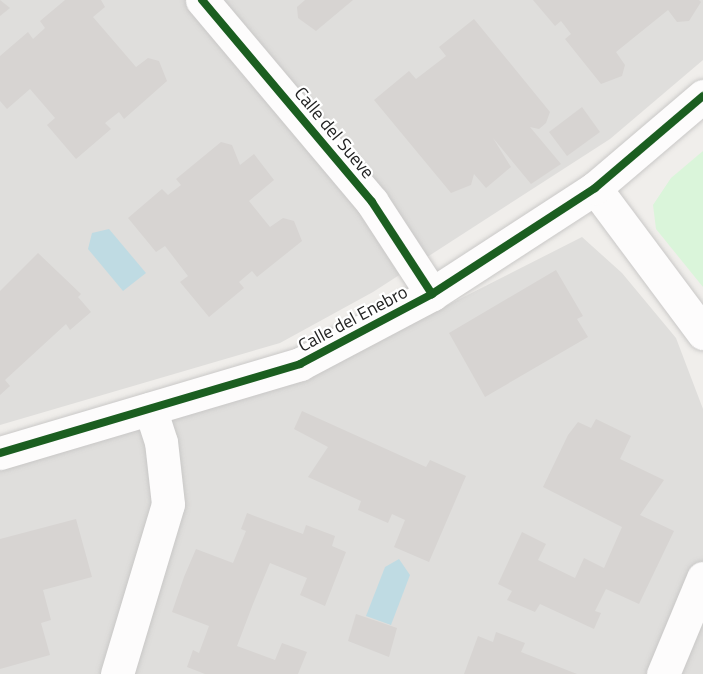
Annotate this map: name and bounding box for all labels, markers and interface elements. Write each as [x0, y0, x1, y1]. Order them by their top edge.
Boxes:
street label: Calle del Sueve [289, 83, 379, 183]
street label: Calle del Enebro [295, 281, 411, 357]

